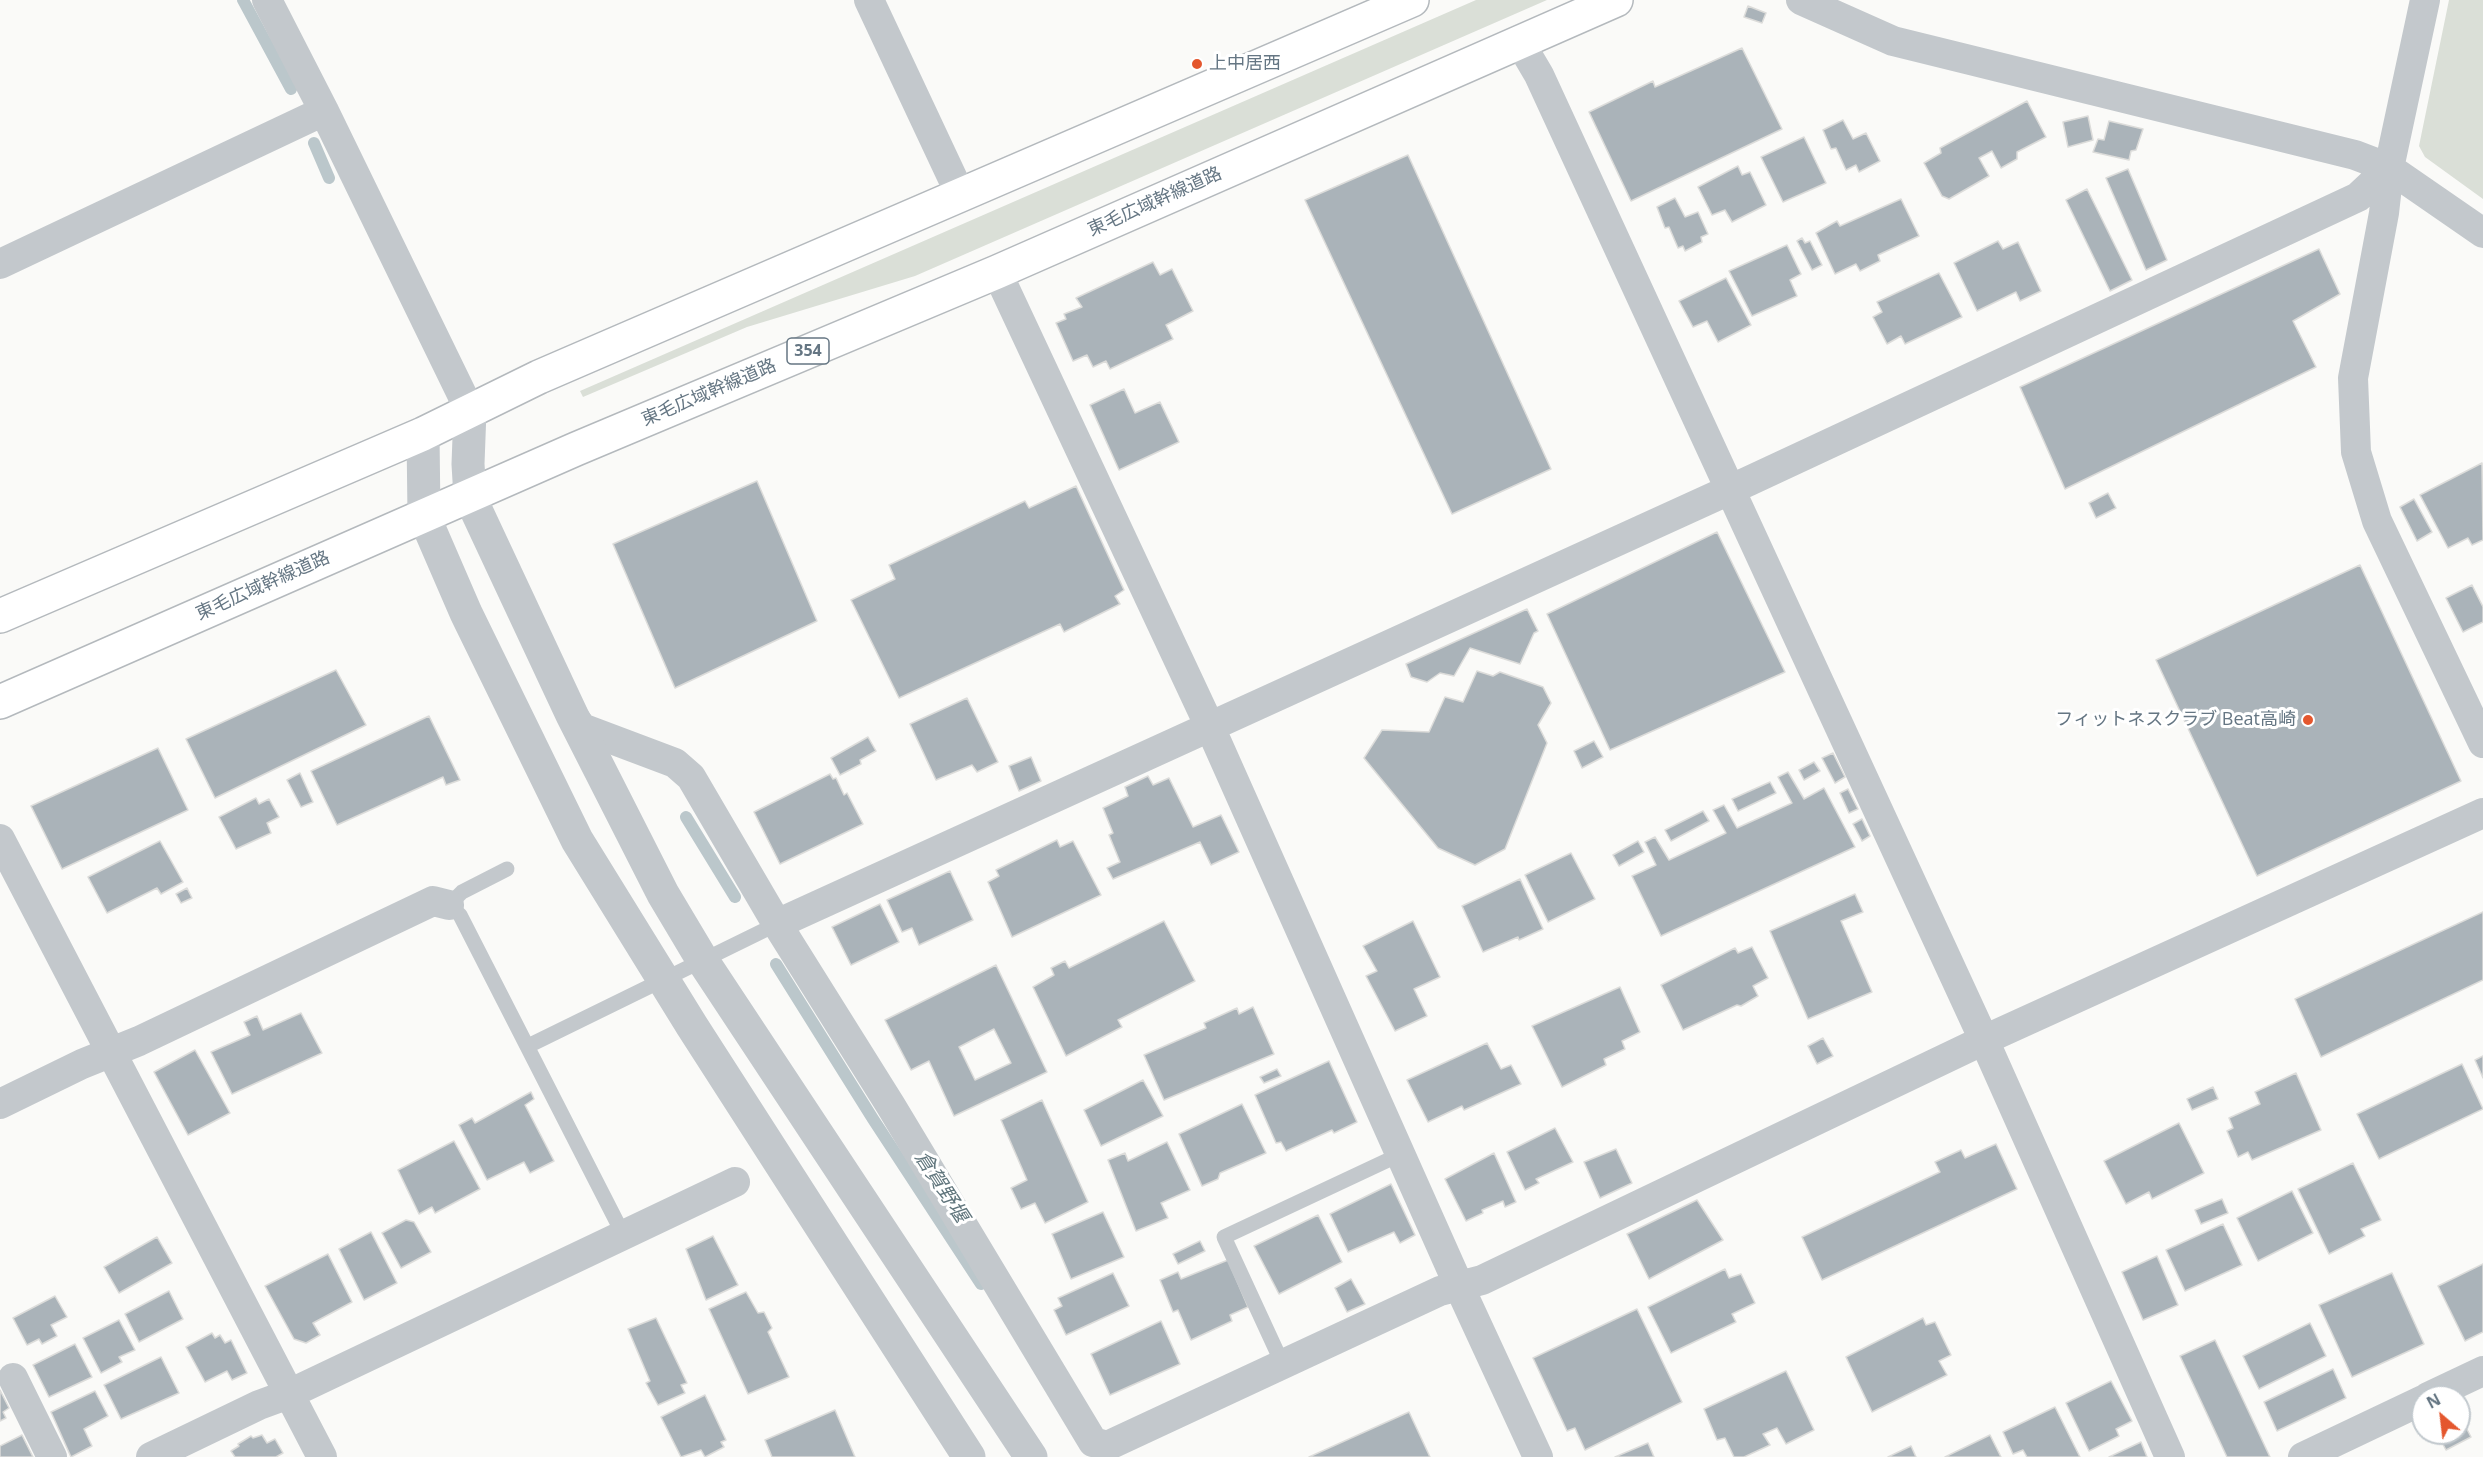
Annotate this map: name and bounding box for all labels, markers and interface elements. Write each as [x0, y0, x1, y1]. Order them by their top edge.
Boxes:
place label: 上中居西 [1209, 53, 1281, 75]
marker: 上中居西 [1190, 57, 1204, 71]
street label: 東毛広域幹線道路 [1085, 163, 1225, 241]
road number: 354 [787, 338, 829, 364]
street label: 東毛広域幹線道路 [639, 355, 779, 431]
street label: 東毛広域幹線道路 [193, 547, 333, 625]
place label: フィットネスクラブ Beat高崎 [2055, 709, 2296, 731]
marker: フィットネスクラブ Beat高崎 [2301, 713, 2315, 727]
water label: 倉賀野堰 [909, 1147, 973, 1227]
north arrow [2411, 1385, 2471, 1445]
text: N [2423, 1388, 2444, 1414]

